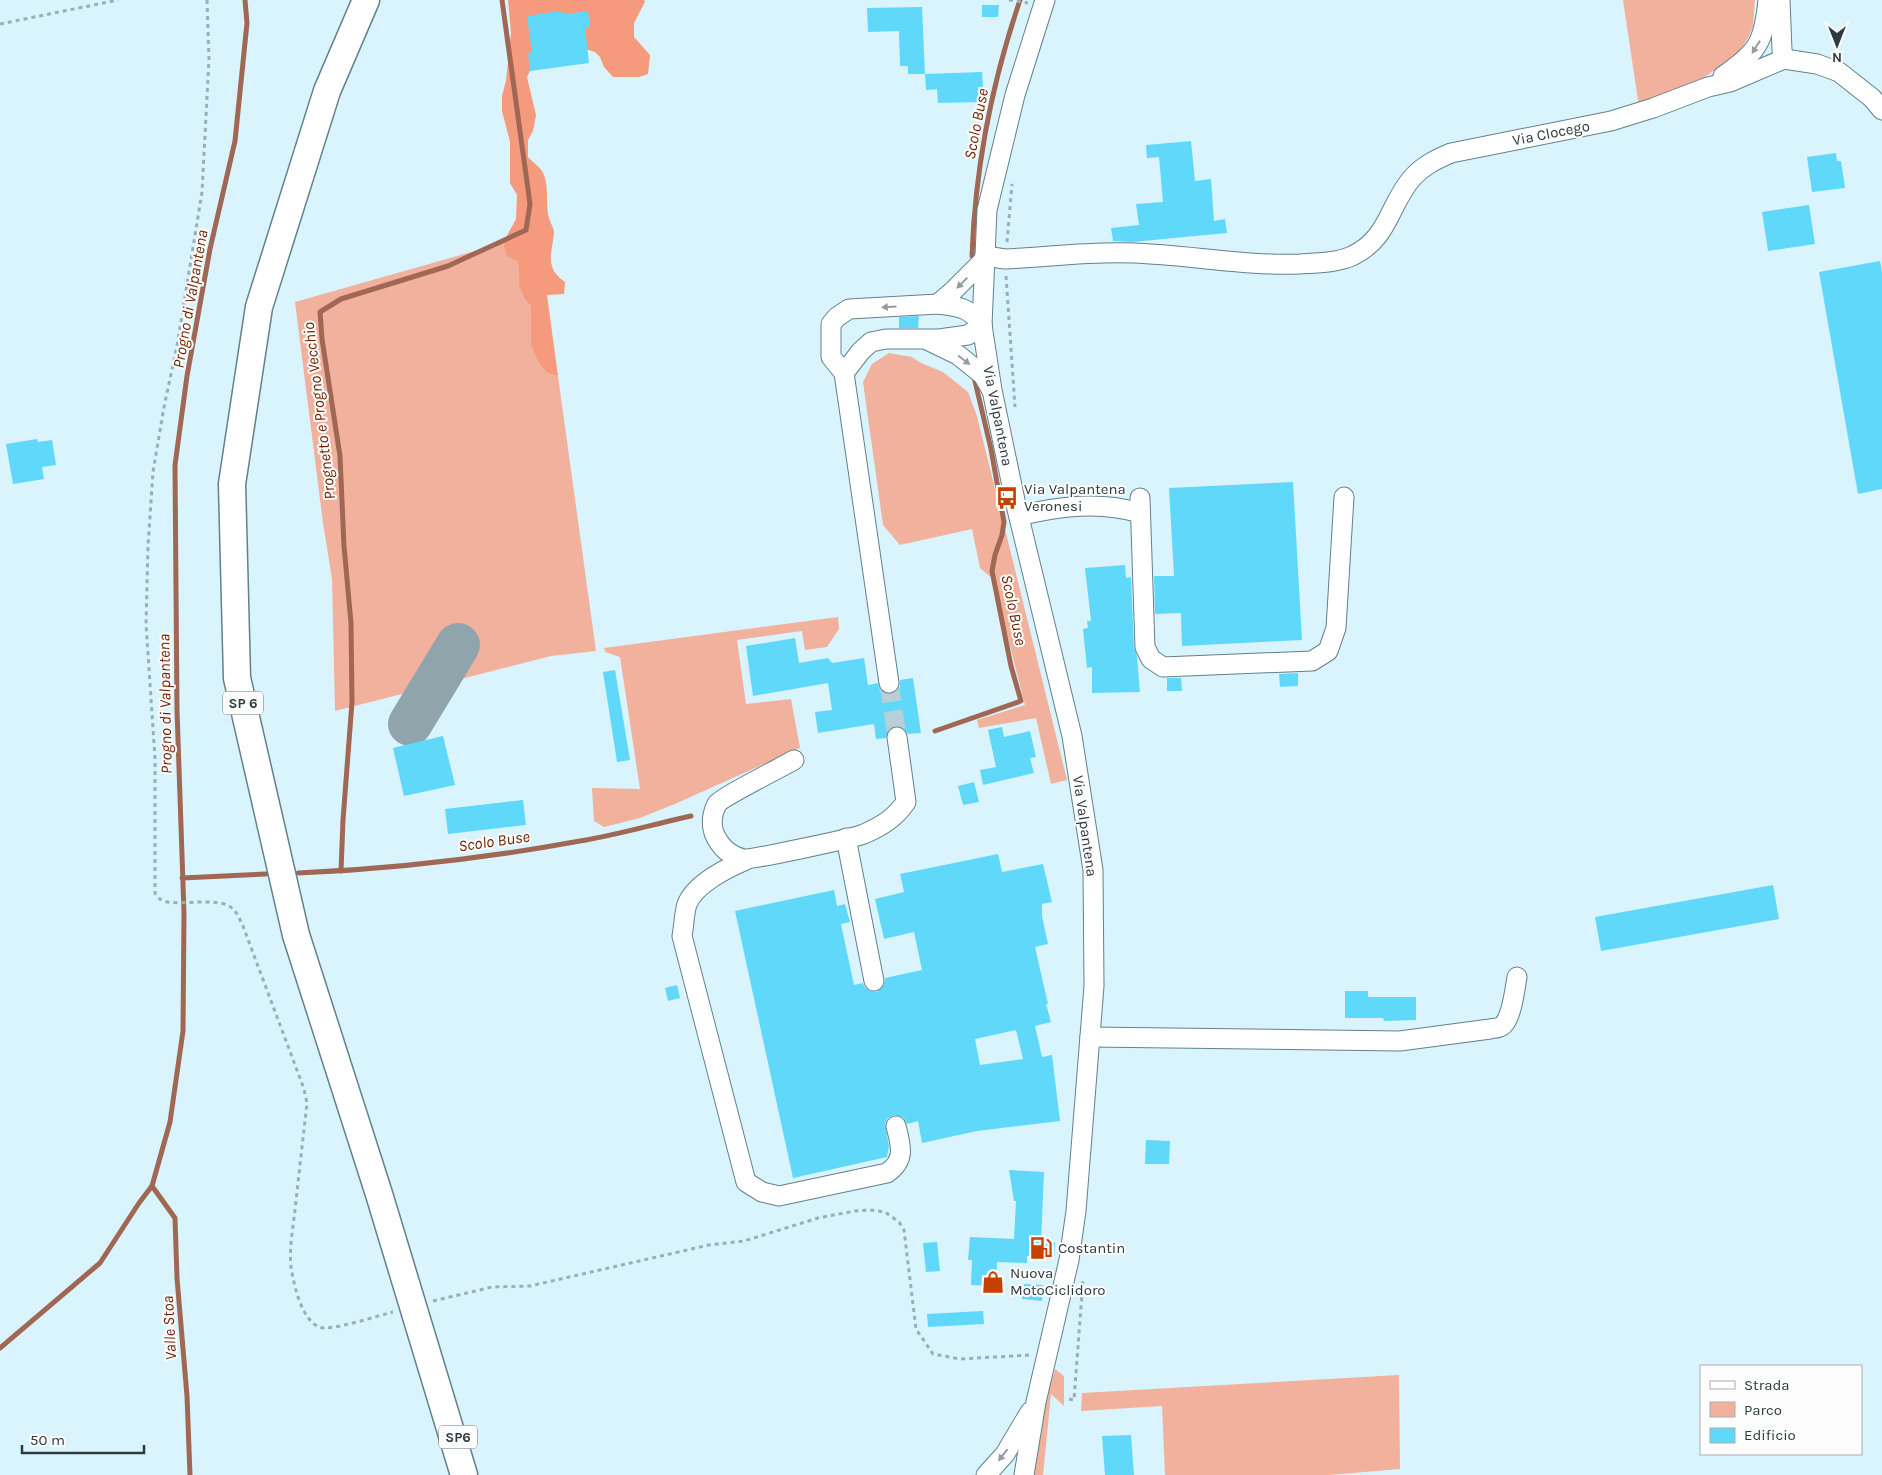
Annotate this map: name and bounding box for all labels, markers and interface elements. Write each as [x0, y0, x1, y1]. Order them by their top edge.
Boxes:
north arrow [1812, 20, 1862, 70]
one-way arrow [1752, 40, 1761, 53]
text: N [1832, 49, 1842, 66]
water label: Scolo Buse [960, 86, 992, 161]
street label: Via Clocego [1511, 117, 1591, 149]
water label: Progno di Valpantena [168, 228, 212, 370]
one-way arrow [956, 277, 968, 289]
one-way arrow [881, 303, 897, 311]
water label: Prognetto e Progno Vecchio [299, 321, 339, 501]
one-way arrow [957, 354, 970, 365]
street label: Via Valpantena [979, 364, 1017, 468]
place label: Via Valpantena Veronesi [1024, 480, 1126, 515]
bus stop icon: Via Valpantena Veronesi [994, 485, 1020, 511]
water label: Scolo Buse [997, 573, 1031, 648]
water label: Progno di Valpantena [154, 634, 176, 774]
road number: SP 6 [223, 691, 263, 714]
street label: Via Valpantena [1069, 774, 1101, 878]
water label: Scolo Buse [457, 827, 532, 855]
fuel station icon: Costantin [1028, 1235, 1054, 1261]
place label: Costantin [1058, 1239, 1125, 1257]
place label: Nuova MotoCiclidoro [1010, 1264, 1106, 1299]
shop icon: Nuova MotoCiclidoro [980, 1269, 1006, 1295]
water label: Valle Stoa [158, 1295, 180, 1361]
legend [1700, 1365, 1862, 1455]
text: Strada [1744, 1376, 1790, 1394]
text: Parco [1744, 1401, 1782, 1419]
scale bar [22, 1422, 145, 1454]
road number: SP6 [439, 1425, 477, 1448]
text: Edificio [1744, 1426, 1796, 1444]
text: 50 m [30, 1431, 65, 1449]
one-way arrow [998, 1448, 1009, 1461]

